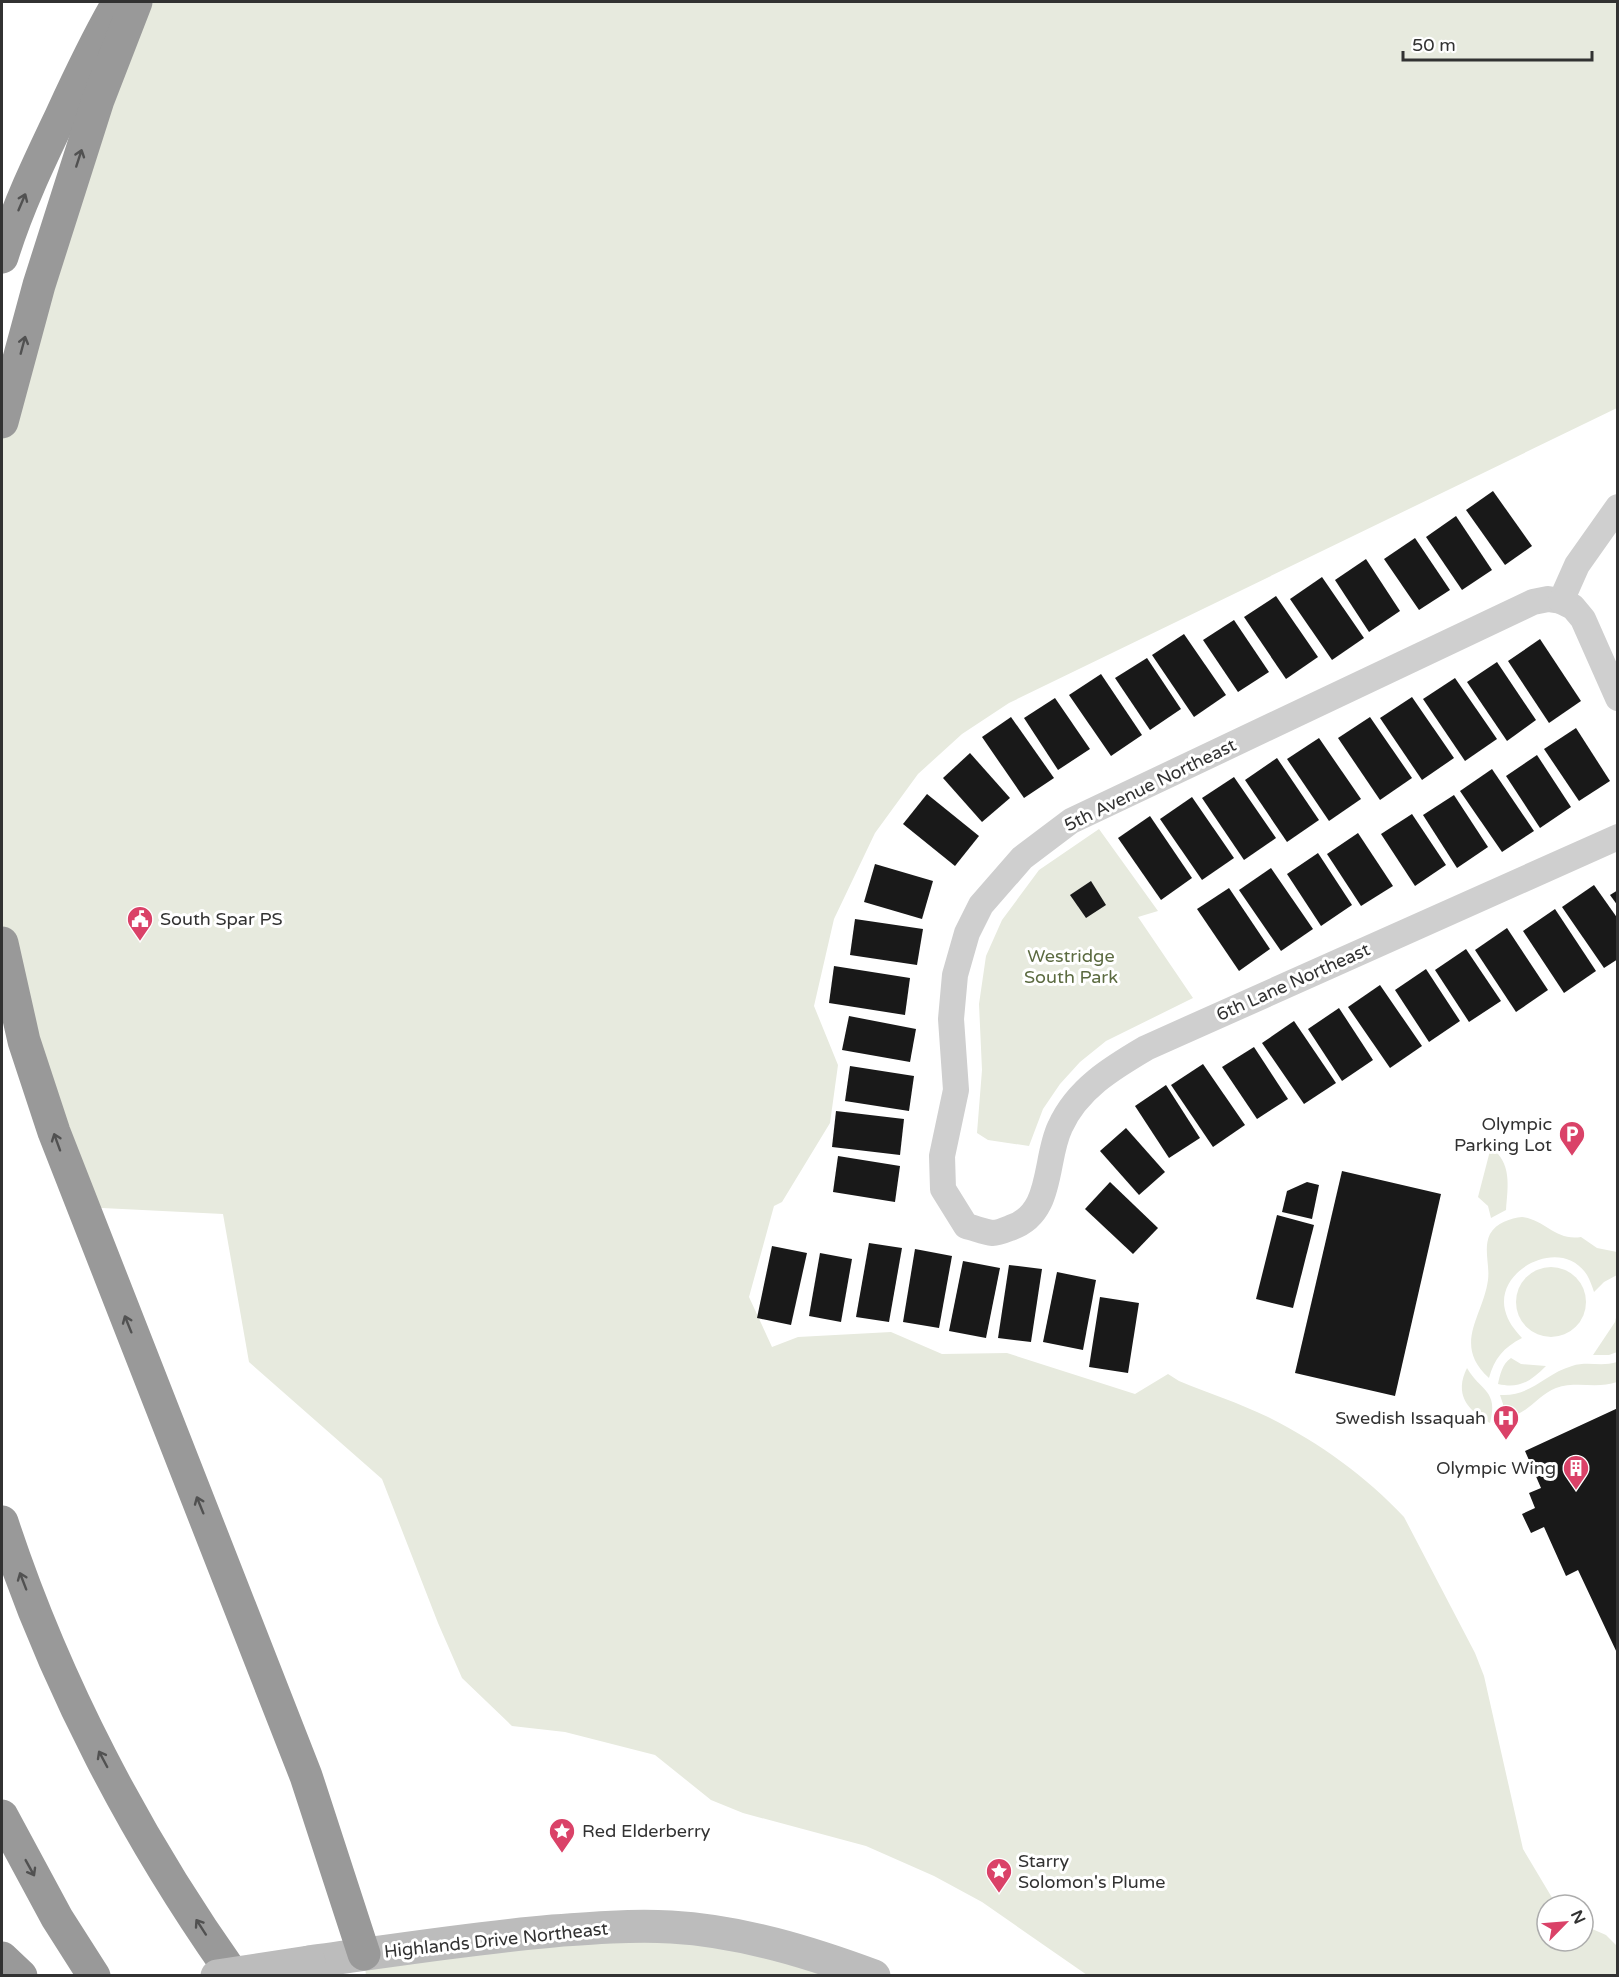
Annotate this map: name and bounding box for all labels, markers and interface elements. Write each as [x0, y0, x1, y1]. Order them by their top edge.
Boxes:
scale bar [1403, 24, 1592, 62]
text: 50 m [1412, 34, 1456, 56]
one-way arrow [75, 149, 86, 168]
one-way arrow [17, 194, 28, 212]
one-way arrow [18, 336, 29, 355]
street label: 5th Avenue Northeast [1060, 734, 1240, 836]
public building icon: South Spar PS [125, 904, 155, 942]
place label: South Spar PS [160, 908, 283, 930]
street label: 6th Lane Northeast [1213, 938, 1373, 1026]
park label: Westridge South Park [1024, 945, 1118, 988]
place label: Olympic Parking Lot [1454, 1113, 1552, 1156]
parking icon: Olympic Parking Lot [1557, 1119, 1587, 1157]
one-way arrow [51, 1133, 62, 1152]
one-way arrow [122, 1315, 133, 1334]
hospital icon: Swedish Issaquah [1491, 1403, 1521, 1441]
place label: Swedish Issaquah [1335, 1407, 1486, 1429]
building icon: Olympic Wing [1561, 1453, 1591, 1491]
place label: Olympic Wing [1436, 1457, 1556, 1479]
one-way arrow [194, 1497, 205, 1515]
one-way arrow [17, 1572, 28, 1591]
one-way arrow [97, 1751, 109, 1768]
place icon: Red Elderberry [547, 1816, 577, 1854]
place label: Red Elderberry [582, 1820, 711, 1842]
place label: Starry Solomon's Plume [1018, 1850, 1165, 1893]
place icon: Starry Solomon's Plume [984, 1856, 1014, 1894]
one-way arrow [25, 1858, 36, 1876]
north arrow [1535, 1893, 1595, 1953]
text: N [1566, 1907, 1589, 1927]
street label: Highlands Drive Northeast [383, 1917, 609, 1963]
one-way arrow [195, 1919, 207, 1936]

